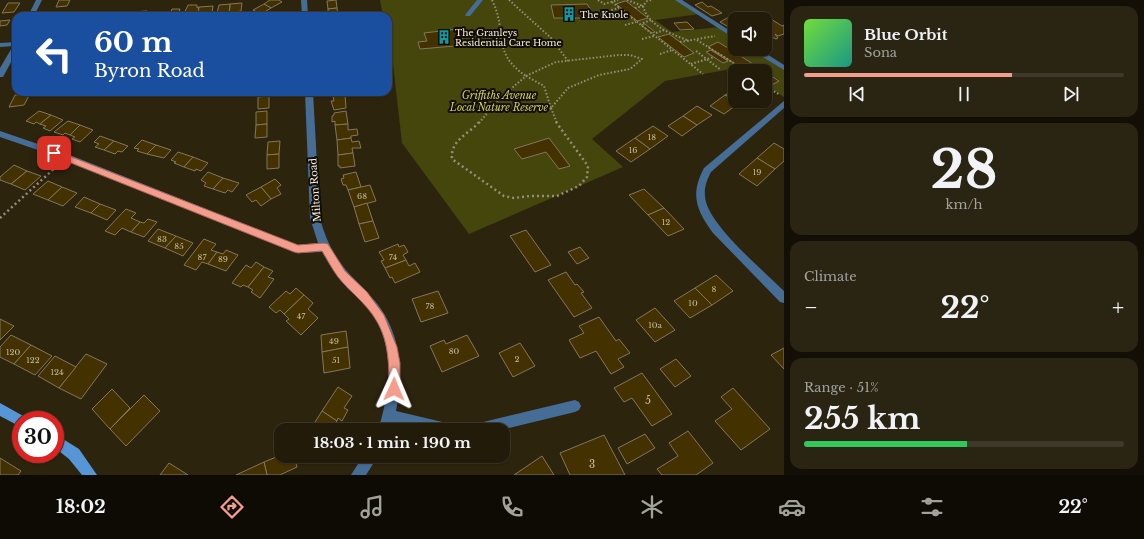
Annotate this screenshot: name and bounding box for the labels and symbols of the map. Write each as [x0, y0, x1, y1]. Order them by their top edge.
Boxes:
building icon: The Knole [561, 6, 577, 22]
place label: The Knole [580, 9, 628, 20]
place label: The Granleys Residential Care Home [455, 27, 562, 48]
building icon: The Granleys Residential Care Home [436, 29, 452, 45]
park label: Griffiths Avenue Local Nature Reserve [449, 89, 549, 114]
house number: 18 [648, 132, 656, 142]
pin [37, 136, 71, 170]
house number: 16 [629, 145, 637, 155]
street label: Milton Road [306, 157, 324, 223]
house number: 19 [753, 167, 761, 177]
house number: 68 [357, 191, 367, 201]
house number: 12 [662, 217, 670, 227]
house number: 83 [157, 234, 167, 244]
house number: 85 [174, 241, 184, 251]
house number: 87 [198, 252, 207, 262]
house number: 74 [389, 252, 398, 262]
house number: 89 [218, 254, 228, 264]
house number: 8 [712, 284, 717, 294]
house number: 10 [688, 298, 698, 308]
house number: 78 [426, 301, 435, 311]
house number: 47 [297, 311, 306, 321]
house number: 10a [648, 320, 662, 330]
house number: 49 [329, 336, 339, 346]
house number: 80 [449, 346, 460, 356]
house number: 120 [6, 347, 20, 357]
house number: 2 [515, 354, 520, 364]
house number: 122 [26, 355, 40, 365]
house number: 51 [332, 355, 340, 365]
house number: 124 [50, 367, 64, 377]
position arrow [373, 368, 415, 410]
house number: 5 [645, 394, 651, 407]
speed limit sign: 30 [12, 411, 64, 463]
house number: 3 [589, 458, 595, 471]

